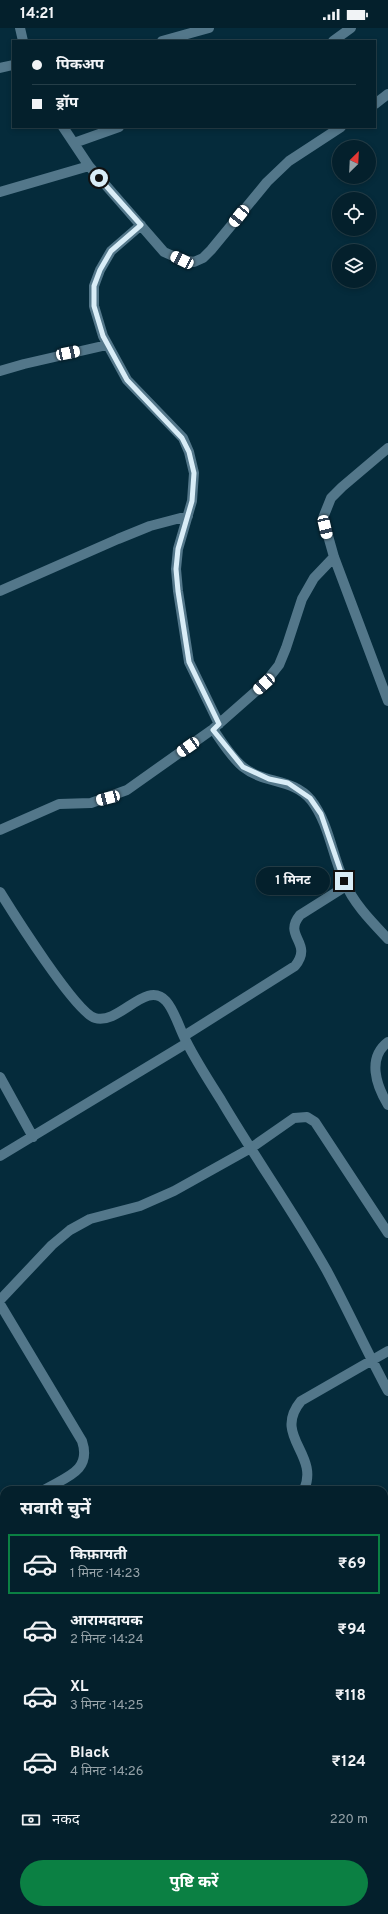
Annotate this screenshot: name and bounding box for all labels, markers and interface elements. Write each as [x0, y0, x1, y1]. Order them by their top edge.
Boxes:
text: 14:21 [20, 5, 54, 24]
text: पिकअप [56, 56, 104, 75]
text: ड्रॉप [56, 94, 78, 113]
north arrow [332, 140, 376, 184]
map controls [332, 140, 376, 288]
route start [90, 169, 108, 187]
button: locate [332, 192, 376, 236]
car [227, 203, 251, 229]
button: layers [332, 244, 376, 288]
car [169, 249, 195, 271]
car [55, 345, 81, 361]
car [316, 514, 334, 540]
car [251, 672, 277, 696]
car [175, 735, 201, 759]
car [95, 789, 121, 807]
callout: 1 मिनट [256, 867, 330, 895]
route end [335, 872, 353, 890]
text: 1 मिनट [275, 873, 311, 889]
text: सवारी चुनें [20, 1498, 91, 1521]
icon: car [22, 1546, 58, 1582]
text: किफ़ायती [70, 1546, 127, 1565]
text: ₹69 [338, 1555, 366, 1574]
text: 1 मिनट · 14:23 [70, 1566, 140, 1582]
icon: car [22, 1612, 58, 1648]
text: आरामदायक [70, 1612, 143, 1631]
text: ₹94 [337, 1621, 366, 1640]
text: 2 मिनट · 14:24 [70, 1632, 144, 1648]
icon: car [22, 1678, 58, 1714]
text: XL [70, 1678, 88, 1697]
text: ₹118 [335, 1687, 366, 1706]
text: 3 मिनट · 14:25 [70, 1698, 144, 1714]
icon: car [22, 1744, 58, 1780]
text: Black [70, 1744, 110, 1763]
text: ₹124 [331, 1753, 366, 1772]
text: 4 मिनट · 14:26 [70, 1764, 143, 1780]
icon: cash [20, 1809, 42, 1831]
text: नकद [52, 1811, 80, 1830]
text: 220 m [330, 1812, 368, 1828]
button: पुष्टि करें [20, 1860, 368, 1906]

